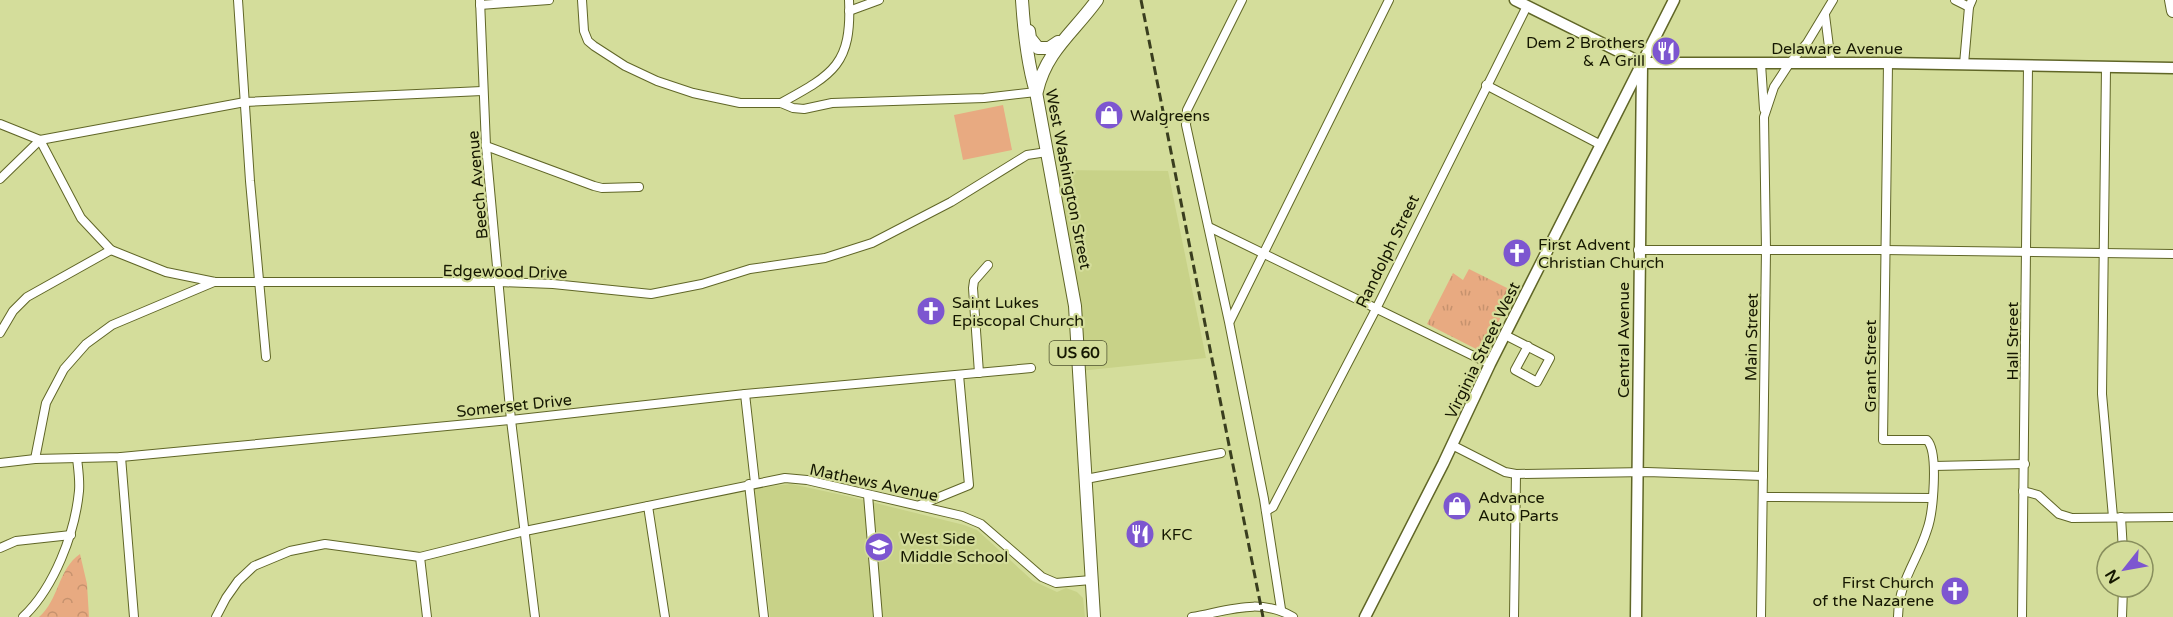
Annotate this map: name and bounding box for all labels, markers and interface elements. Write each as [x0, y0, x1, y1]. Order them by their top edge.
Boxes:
place label: Dem 2 Brothers & A Grill [1526, 33, 1645, 71]
restaurant icon: Dem 2 Brothers & A Grill [1650, 35, 1682, 67]
street label: Delaware Avenue [1771, 39, 1903, 59]
street label: West Washington Street [1041, 87, 1095, 271]
shop icon: Walgreens [1093, 99, 1125, 131]
place label: Walgreens [1130, 106, 1210, 126]
street label: Beech Avenue [463, 130, 493, 240]
street label: Randolph Street [1352, 191, 1424, 311]
place label: First Advent Christian Church [1538, 235, 1664, 273]
church icon: First Advent Christian Church [1501, 237, 1533, 269]
street label: Edgewood Drive [442, 261, 568, 283]
street label: Virginia Street West [1441, 279, 1525, 422]
street label: Central Avenue [1614, 282, 1634, 398]
place label: Saint Lukes Episcopal Church [952, 293, 1084, 331]
street label: Main Street [1741, 293, 1763, 381]
church icon: Saint Lukes Episcopal Church [915, 295, 947, 327]
street label: Hall Street [2003, 302, 2023, 380]
street label: Grant Street [1861, 320, 1881, 412]
road number: US 60 [1050, 341, 1106, 365]
street label: Somerset Drive [455, 390, 573, 422]
street label: Mathews Avenue [808, 460, 940, 506]
place label: Advance Auto Parts [1478, 488, 1559, 526]
shop icon: Advance Auto Parts [1441, 490, 1473, 522]
restaurant icon: KFC [1124, 518, 1156, 550]
place label: KFC [1161, 525, 1192, 545]
place label: West Side Middle School [900, 529, 1008, 567]
school or university icon: West Side Middle School [863, 531, 895, 563]
north arrow [2095, 539, 2155, 599]
text: N [2101, 566, 2125, 587]
place label: First Church of the Nazarene [1812, 573, 1934, 611]
church icon: First Church of the Nazarene [1939, 575, 1971, 607]

